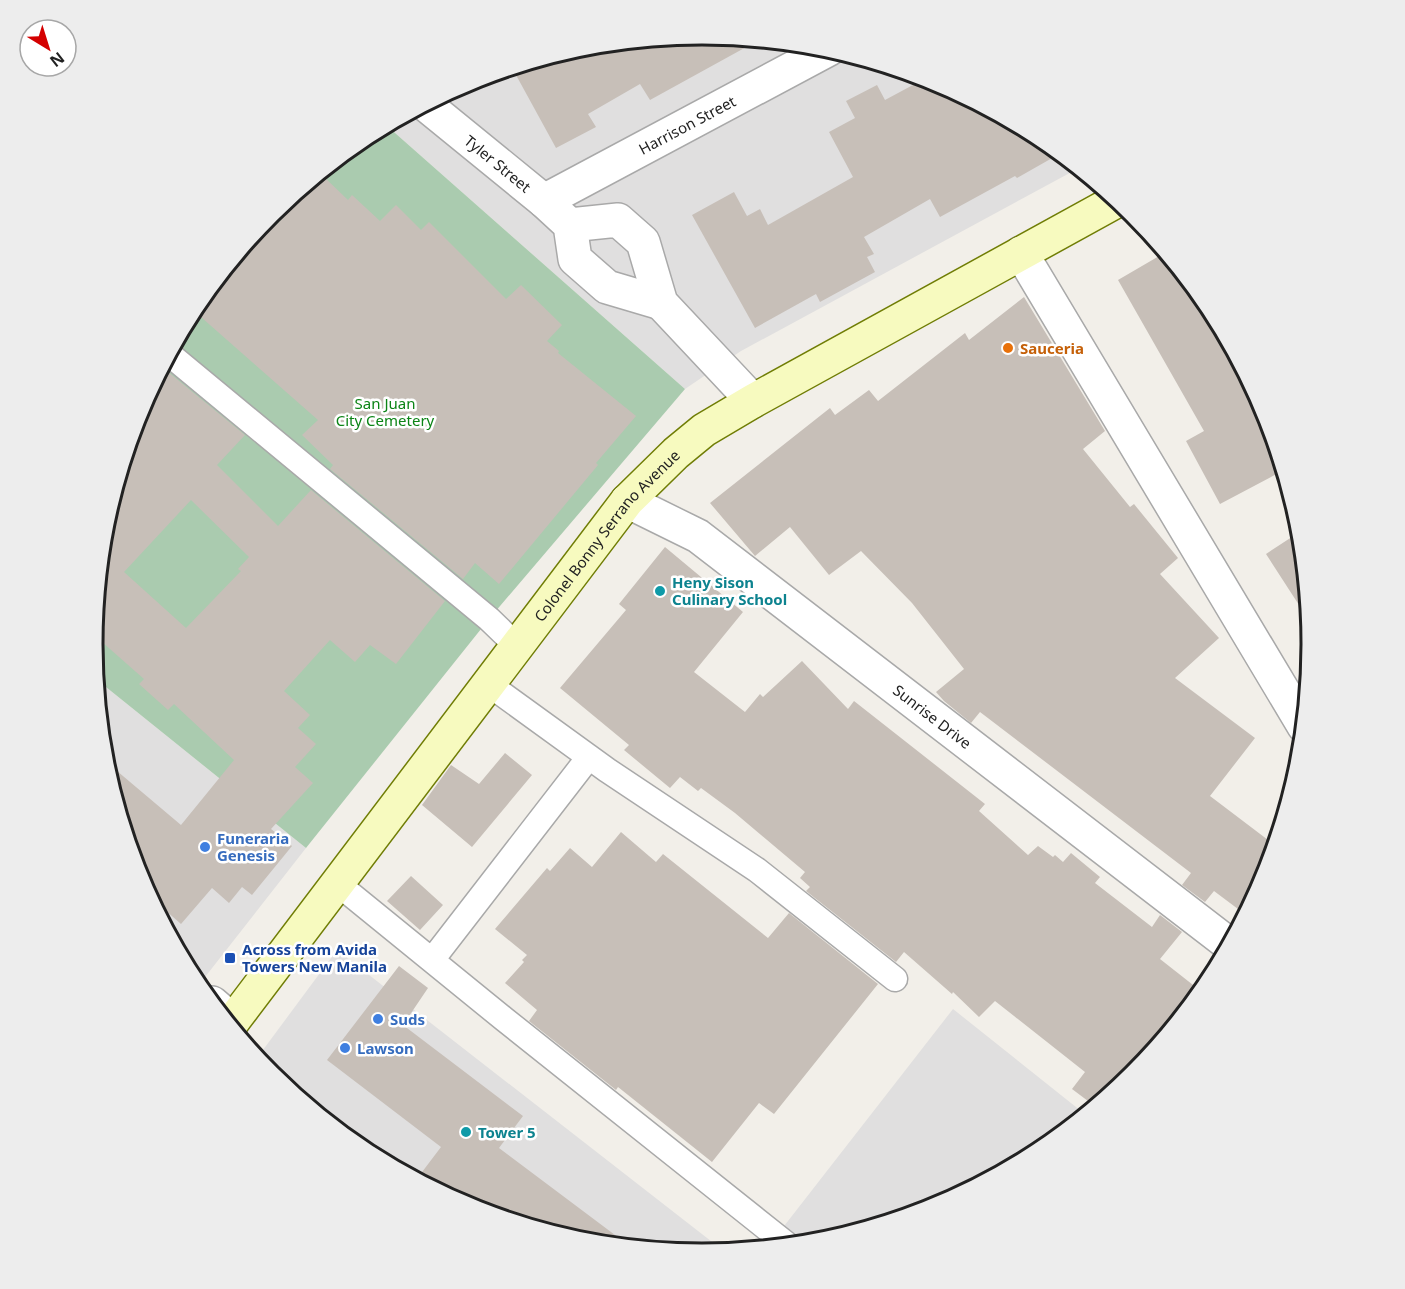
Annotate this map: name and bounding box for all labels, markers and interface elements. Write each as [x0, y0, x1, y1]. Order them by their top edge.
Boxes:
north arrow [18, 18, 78, 78]
text: N [45, 47, 69, 72]
street label: Harrison Street [635, 90, 739, 159]
street label: Tyler Street [461, 130, 536, 197]
place label: Sauceria [1020, 338, 1084, 358]
marker: Sauceria [1001, 341, 1015, 355]
park label: San Juan City Cemetery [336, 393, 435, 430]
street label: Colonel Bonny Serrano Avenue [529, 445, 684, 625]
place label: Heny Sison Culinary School [672, 572, 787, 609]
marker: Heny Sison Culinary School [653, 584, 667, 598]
street label: Sunrise Drive [889, 680, 976, 753]
place label: Funeraria Genesis [217, 828, 289, 865]
marker: Funeraria Genesis [198, 840, 212, 854]
place label: Across from Avida Towers New Manila [242, 939, 387, 976]
marker: Across from Avida Towers New Manila [223, 951, 237, 965]
place label: Suds [390, 1009, 425, 1029]
marker: Suds [371, 1012, 385, 1026]
place label: Lawson [357, 1038, 414, 1058]
marker: Lawson [338, 1041, 352, 1055]
place label: Tower 5 [478, 1122, 536, 1142]
marker: Tower 5 [459, 1125, 473, 1139]

